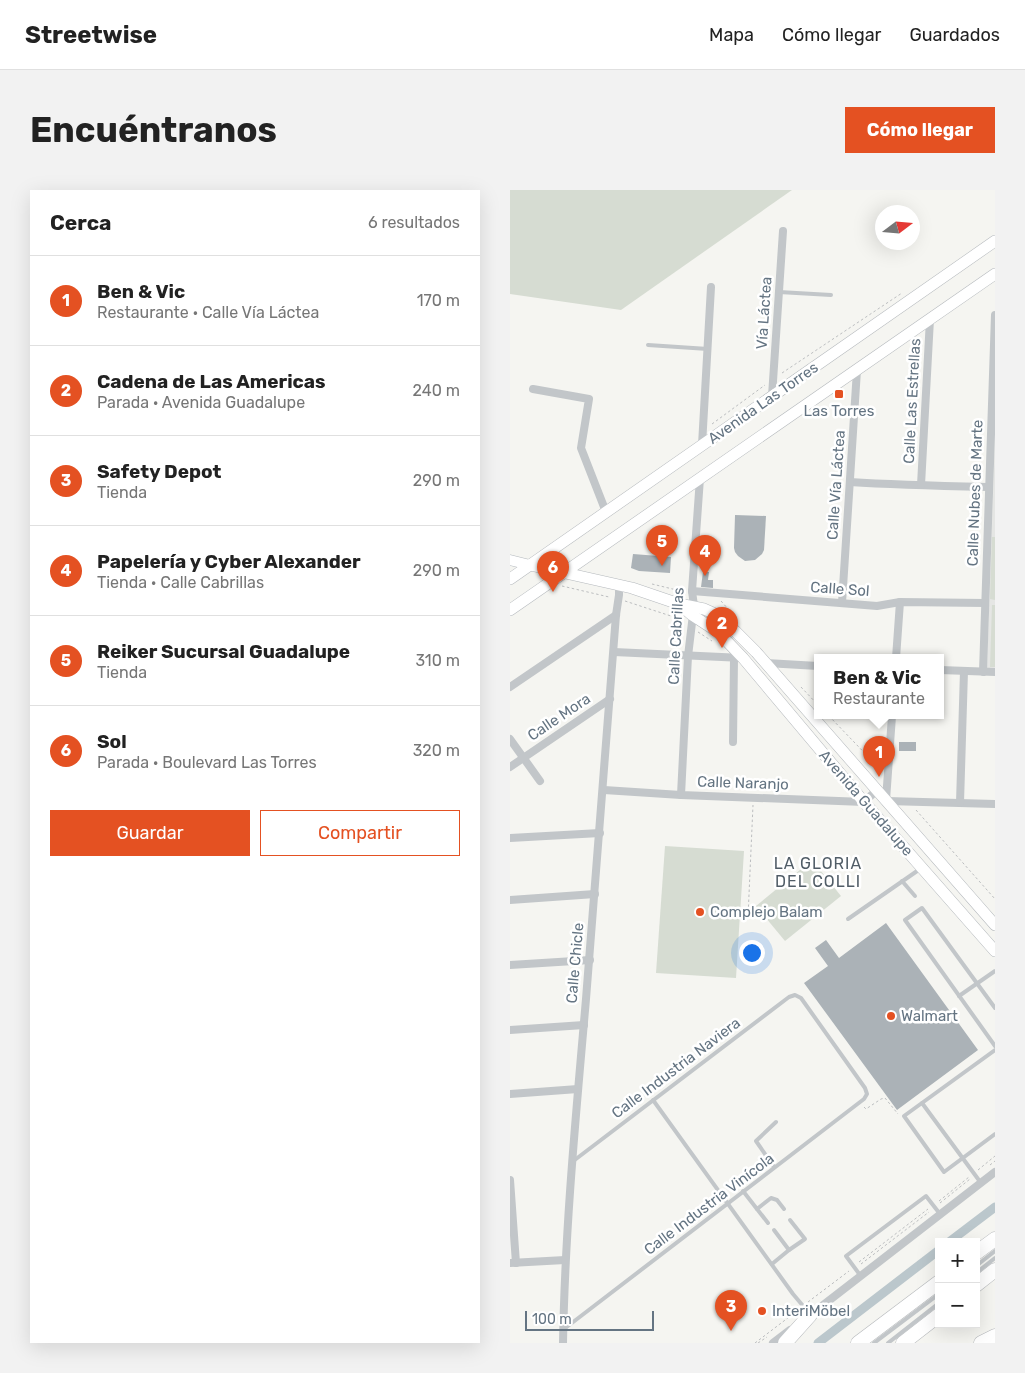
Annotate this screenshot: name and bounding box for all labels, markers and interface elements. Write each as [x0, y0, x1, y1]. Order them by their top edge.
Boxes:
text: Streetwise [25, 21, 157, 49]
text: Mapa [709, 24, 754, 46]
text: Cómo llegar [782, 24, 881, 46]
text: Guardados [909, 24, 1000, 46]
button: Cómo llegar [845, 107, 995, 153]
text: Encuéntranos [30, 109, 277, 151]
north arrow [875, 205, 920, 250]
text: Cerca [50, 210, 111, 235]
text: 6 resultados [368, 213, 460, 232]
street label: Vía Láctea [752, 276, 776, 350]
text: Ben & Vic [97, 280, 185, 303]
text: 1 [62, 291, 70, 310]
text: 170 m [417, 291, 460, 310]
text: Restaurante · Calle Vía Láctea [97, 303, 319, 322]
street label: Calle Las Estrellas [900, 338, 924, 464]
street label: Avenida Las Torres [704, 358, 822, 448]
text: Cadena de Las Americas [97, 370, 326, 393]
text: 2 [61, 381, 71, 400]
text: 240 m [413, 381, 460, 400]
marker: Las Torres [833, 388, 845, 400]
text: Parada · Avenida Guadalupe [97, 393, 305, 412]
place label: Las Torres [804, 402, 875, 420]
street label: Calle Nubes de Marte [963, 419, 987, 567]
street label: Calle Vía Láctea [823, 429, 849, 541]
text: Safety Depot [97, 460, 221, 483]
text: 3 [61, 471, 71, 490]
text: 290 m [413, 471, 460, 490]
text: Tienda [97, 483, 147, 502]
pin: 5 [646, 525, 678, 566]
pin: 4 [689, 535, 721, 576]
text: Papelería y Cyber Alexander [97, 550, 361, 573]
pin: 6 [537, 551, 569, 592]
text: 4 [61, 561, 71, 580]
text: 290 m [413, 561, 460, 580]
text: Tienda · Calle Cabrillas [97, 573, 264, 592]
street label: Calle Sol [810, 578, 870, 600]
street label: Calle Cabrillas [664, 587, 688, 685]
pin: 2 [706, 607, 738, 648]
text: Reiker Sucursal Guadalupe [97, 640, 350, 663]
text: 5 [61, 651, 71, 670]
text: 310 m [416, 651, 460, 670]
popup [814, 654, 944, 719]
text: Tienda [97, 663, 147, 682]
text: Ben & Vic [833, 666, 921, 689]
street label: Calle Mora [524, 689, 594, 745]
text: Restaurante [833, 689, 925, 708]
text: Sol [97, 730, 127, 753]
pin: 1 [863, 736, 895, 777]
text: 6 [61, 741, 71, 760]
text: 320 m [413, 741, 460, 760]
street label: Avenida Guadalupe [815, 746, 917, 860]
text: Parada · Boulevard Las Torres [97, 753, 317, 772]
street label: Calle Naranjo [697, 772, 789, 794]
button: Guardar [50, 810, 250, 856]
button: Compartir [260, 810, 460, 856]
district label: LA GLORIA DEL COLLI [774, 854, 862, 891]
place label: Complejo Balam [710, 903, 823, 921]
marker: Complejo Balam [694, 906, 706, 918]
street label: Calle Chicle [563, 922, 587, 1004]
your location [739, 940, 765, 966]
place label: Walmart [901, 1007, 958, 1025]
marker: Walmart [885, 1010, 897, 1022]
street label: Calle Industria Naviera [608, 1014, 744, 1122]
street label: Calle Industria Vinícola [640, 1149, 778, 1259]
map controls [935, 1238, 980, 1328]
button: + [935, 1238, 980, 1283]
button: − [935, 1283, 980, 1328]
pin: 3 [715, 1290, 747, 1331]
place label: InteriMöbel [772, 1302, 850, 1320]
marker: InteriMöbel [756, 1305, 768, 1317]
scale bar [525, 1308, 654, 1331]
text: 100 m [532, 1311, 572, 1328]

